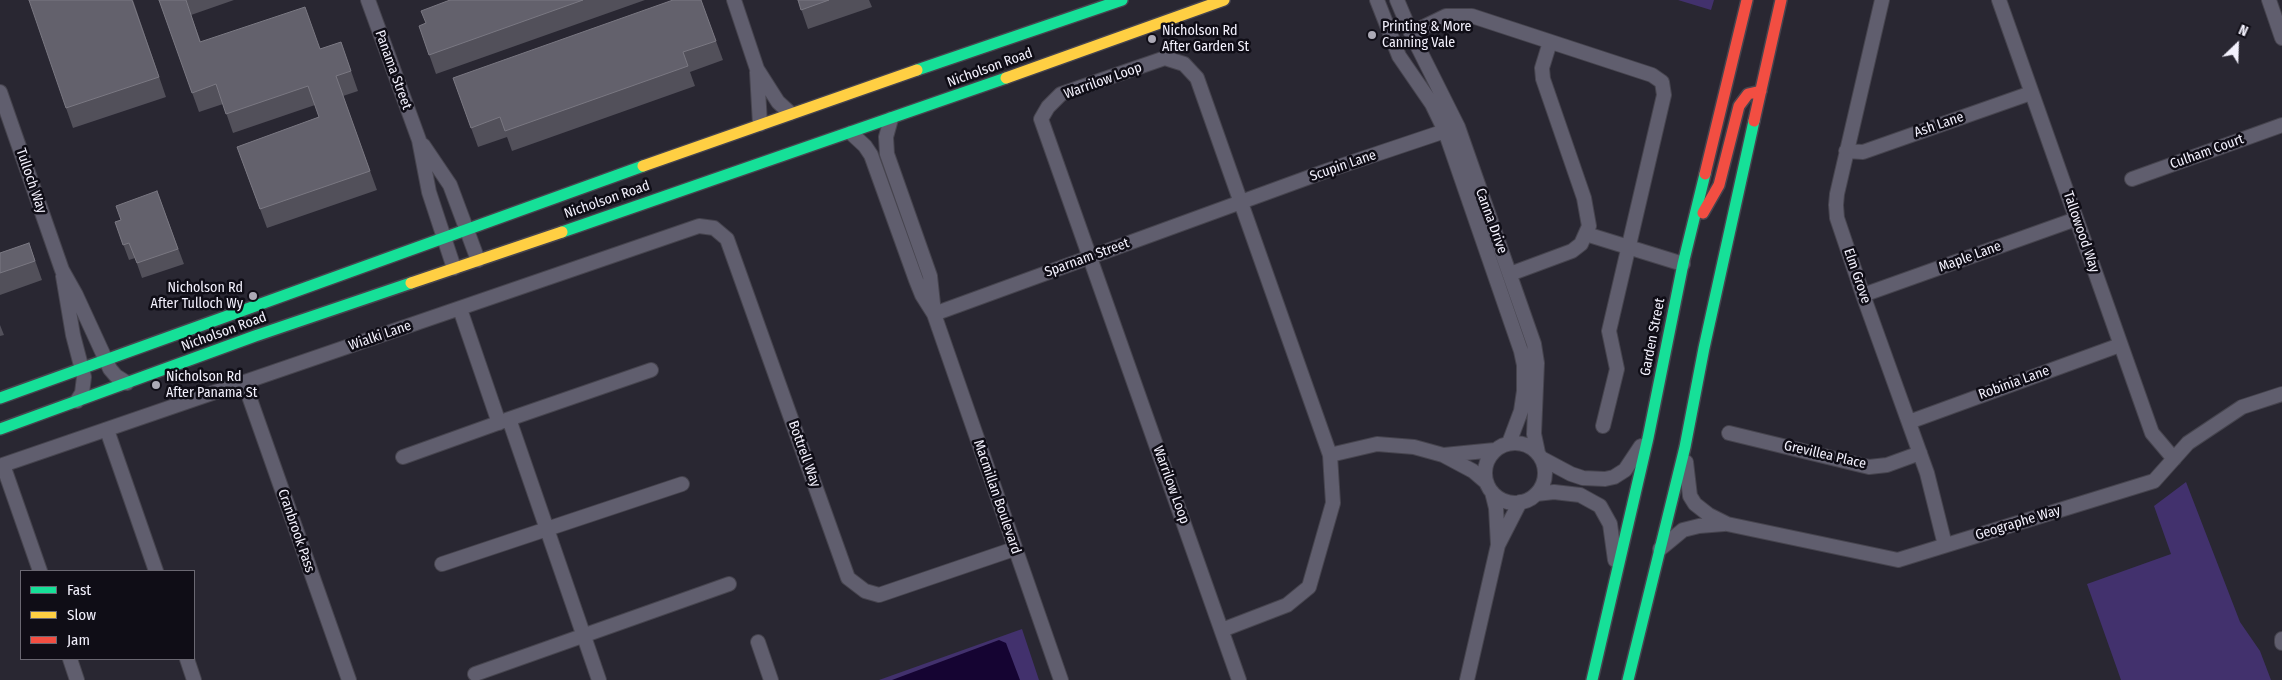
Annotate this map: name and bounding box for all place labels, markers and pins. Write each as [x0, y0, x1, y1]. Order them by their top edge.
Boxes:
place label: Printing & More Canning Vale [1382, 19, 1472, 52]
place label: Nicholson Rd After Garden St [1162, 23, 1249, 56]
marker: Printing & More Canning Vale [1366, 29, 1378, 41]
marker: Nicholson Rd After Garden St [1146, 33, 1158, 45]
place label: Nicholson Rd After Tulloch Wy [151, 280, 243, 312]
marker: Nicholson Rd After Tulloch Wy [247, 290, 259, 302]
place label: Nicholson Rd After Panama St [166, 369, 257, 402]
marker: Nicholson Rd After Panama St [150, 379, 162, 391]

